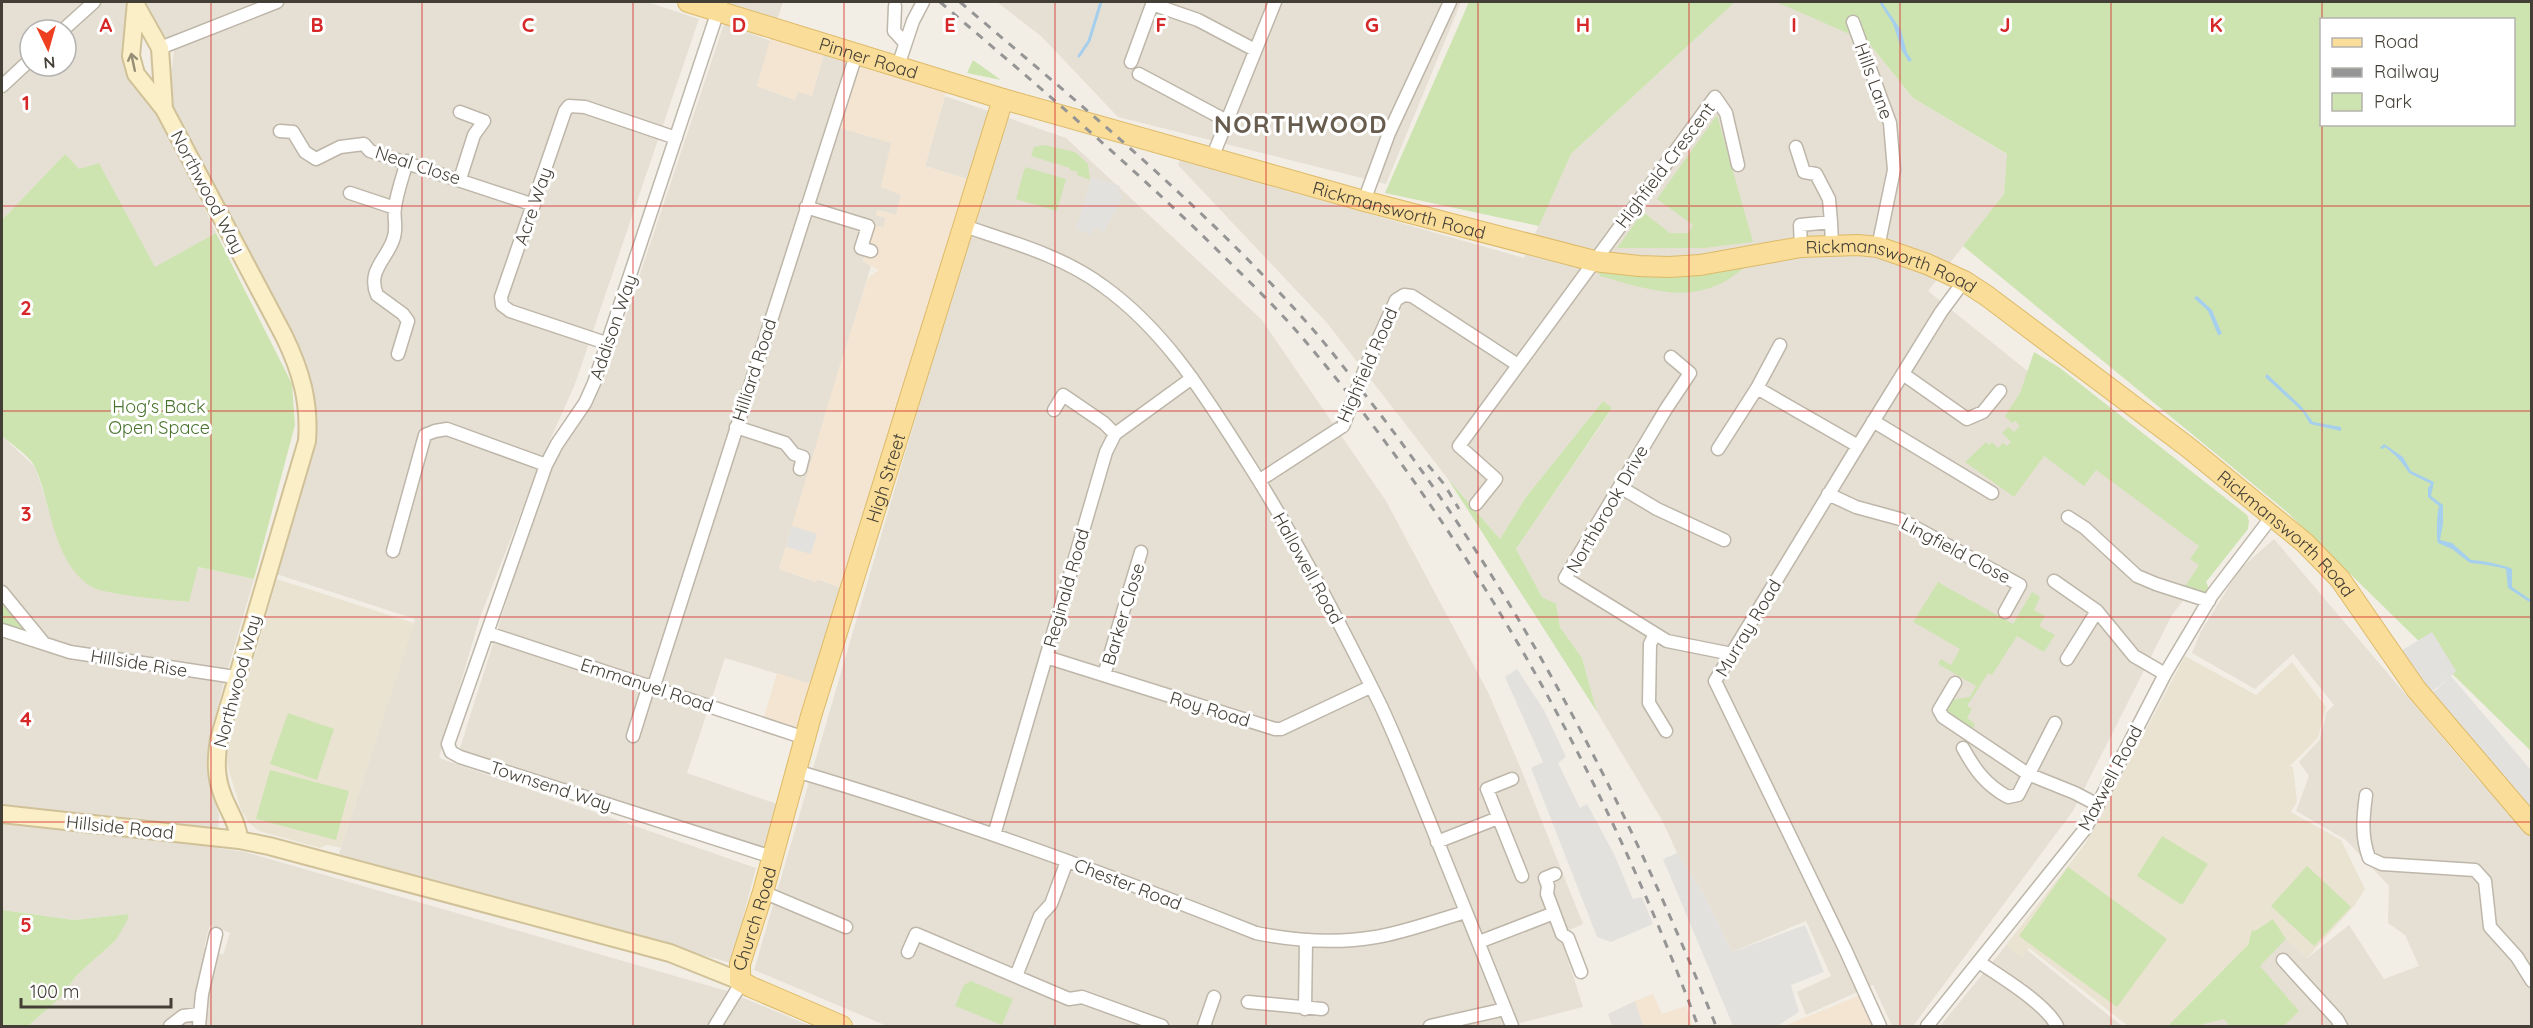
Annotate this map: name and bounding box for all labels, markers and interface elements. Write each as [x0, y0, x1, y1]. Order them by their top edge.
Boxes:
text: A [100, 12, 113, 37]
text: B [310, 12, 324, 37]
text: C [522, 12, 535, 37]
text: D [732, 12, 746, 37]
text: E [944, 12, 956, 37]
text: F [1155, 12, 1167, 37]
text: G [1365, 12, 1379, 37]
text: H [1576, 12, 1590, 37]
text: I [1791, 12, 1797, 37]
text: J [1999, 12, 2011, 37]
text: K [2209, 12, 2223, 37]
north arrow [18, 18, 78, 78]
legend [2320, 18, 2515, 126]
text: Road [2374, 30, 2419, 53]
street label: Pinner Road [816, 32, 921, 84]
street label: Hills Lane [1850, 40, 1898, 122]
text: N [43, 52, 56, 73]
one-way arrow [127, 53, 138, 72]
text: Railway [2374, 60, 2440, 83]
text: 1 [22, 90, 30, 115]
text: Park [2374, 90, 2412, 113]
street label: Highfield Crescent [1610, 98, 1720, 232]
district label: NORTHWOOD [1214, 109, 1388, 139]
street label: Northwood Way [166, 126, 250, 258]
street label: Neal Close [372, 140, 464, 190]
street label: Acre Way [509, 164, 557, 248]
street label: Rickmansworth Road [1310, 176, 1488, 244]
street label: Rickmansworth Road [1805, 233, 1981, 298]
street label: Addison Way [584, 271, 642, 383]
text: 2 [20, 295, 32, 320]
street label: Highfield Road [1331, 304, 1403, 426]
street label: Hilliard Road [727, 316, 781, 424]
park label: Hog's Back Open Space [108, 395, 210, 439]
street label: High Street [860, 430, 910, 525]
street label: Northbrook Drive [1561, 441, 1653, 577]
street label: Rickmansworth Road [2213, 465, 2360, 601]
text: 3 [21, 501, 31, 526]
street label: Hallowell Road [1268, 508, 1348, 628]
street label: Lingfield Close [1897, 512, 2015, 588]
street label: Reginald Road [1038, 526, 1094, 650]
street label: Barker Close [1097, 560, 1149, 668]
street label: Murray Road [1710, 575, 1786, 681]
street label: Northwood Way [208, 612, 266, 750]
street label: Hillside Rise [89, 644, 189, 682]
street label: Emmanuel Road [578, 653, 716, 717]
street label: Roy Road [1167, 686, 1253, 732]
text: 4 [20, 706, 32, 731]
street label: Maxwell Road [2073, 721, 2147, 835]
street label: Townsend Way [487, 755, 615, 817]
street label: Hillside Road [65, 810, 175, 844]
street label: Chester Road [1071, 853, 1185, 915]
street label: Church Road [729, 864, 781, 971]
text: 5 [20, 912, 32, 937]
scale bar [21, 971, 171, 1009]
text: 100 m [30, 980, 79, 1003]

